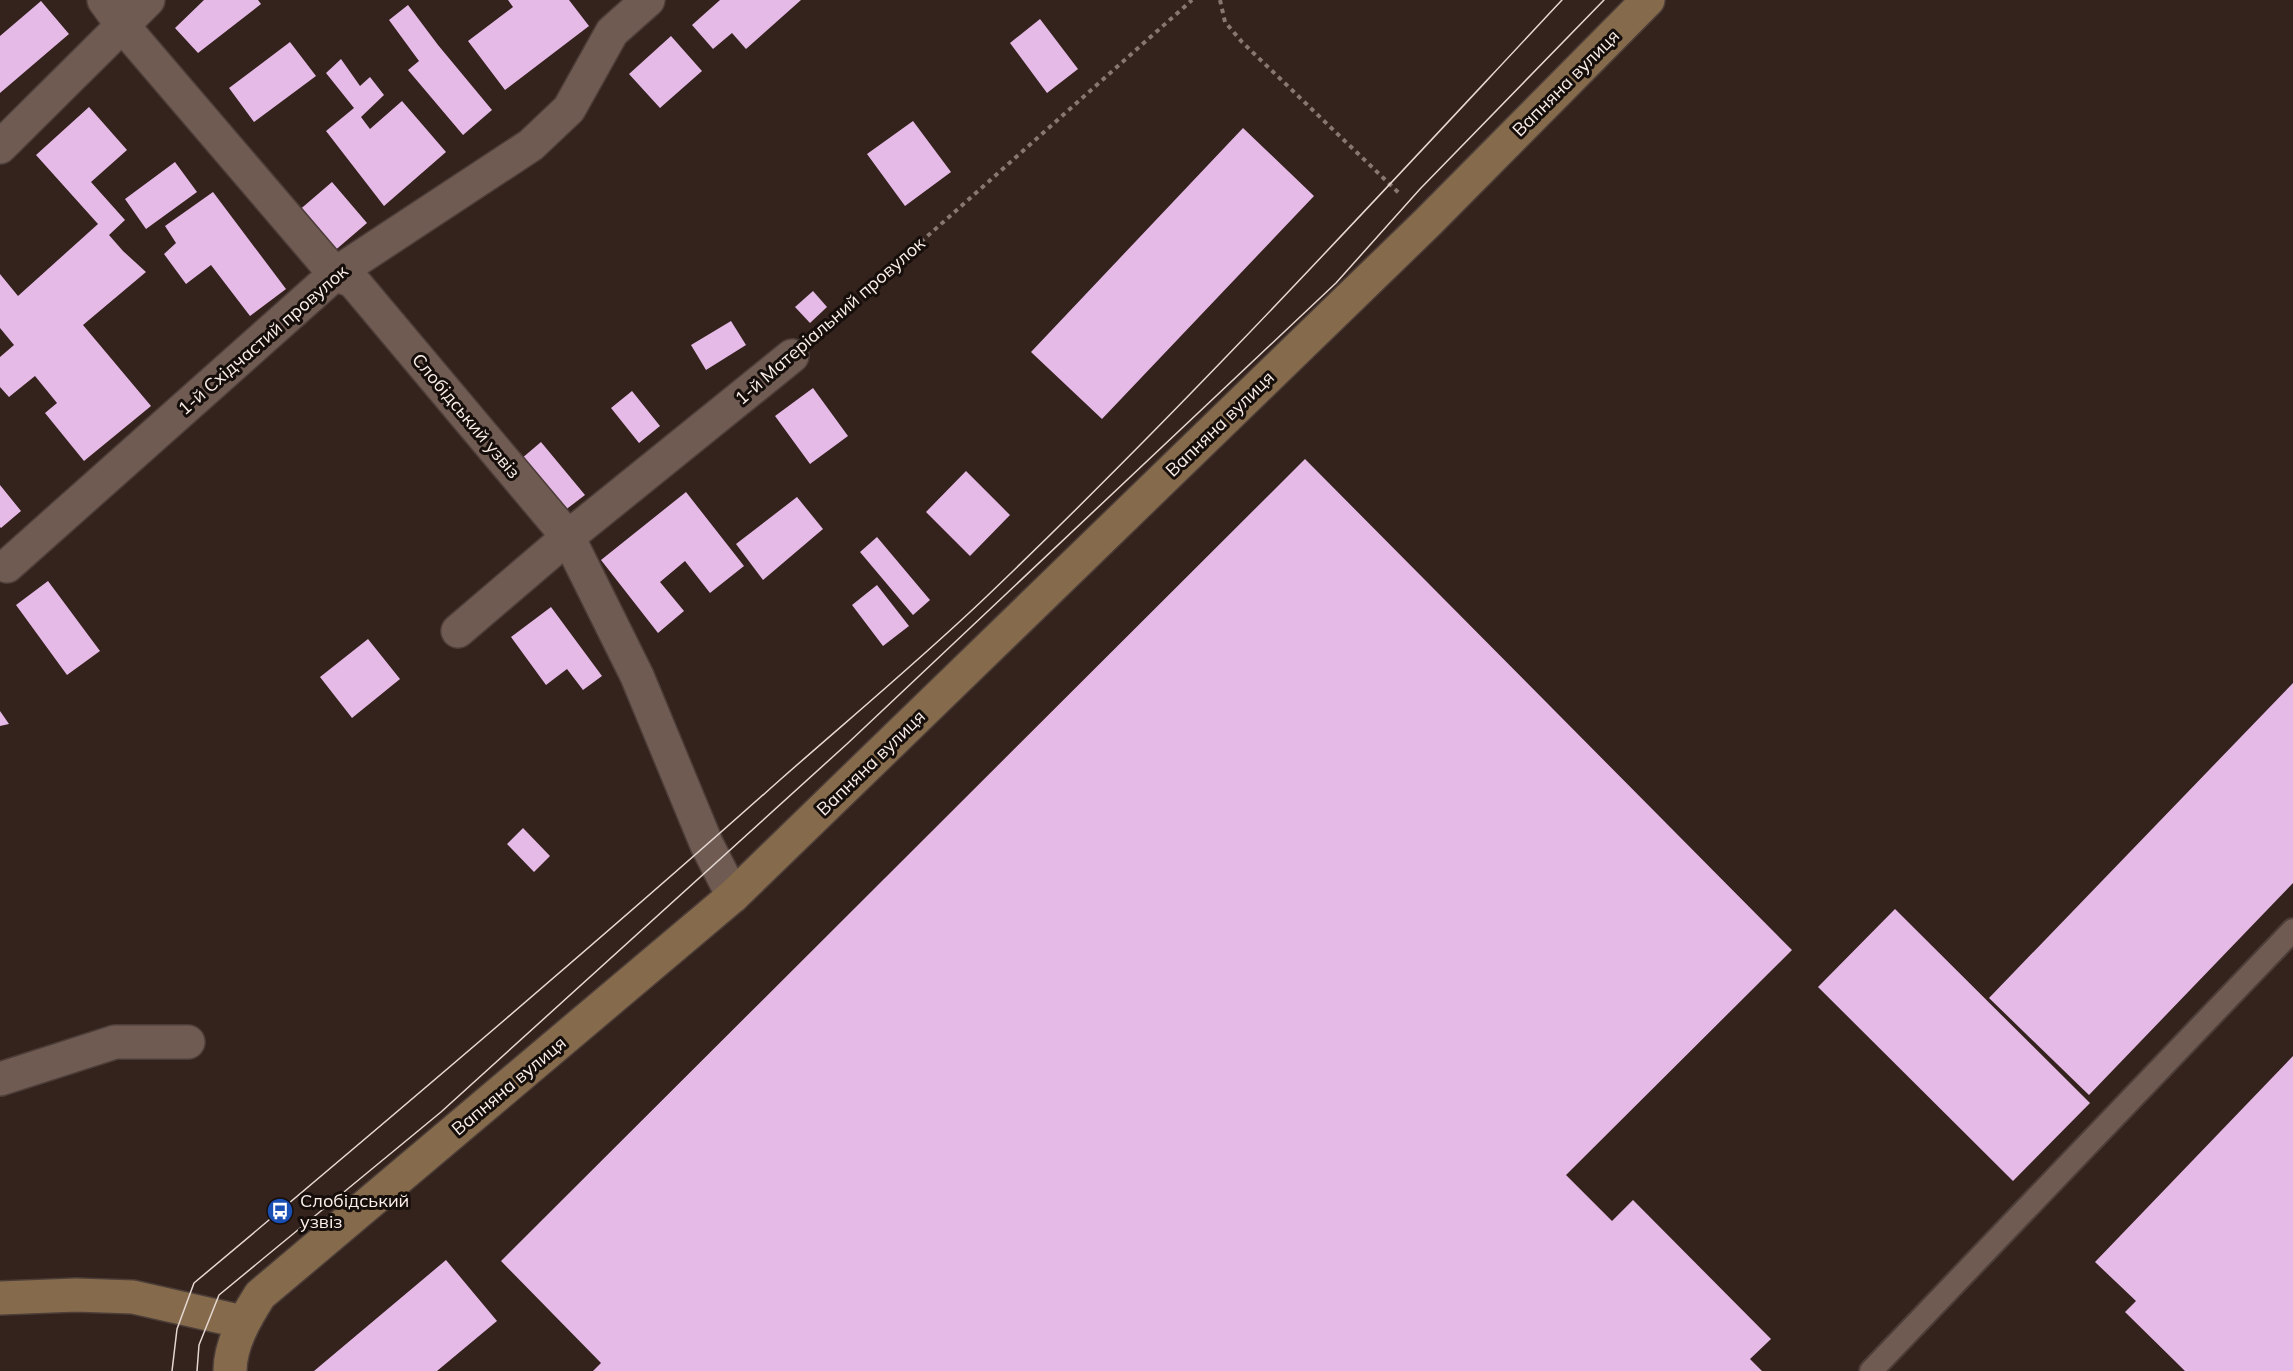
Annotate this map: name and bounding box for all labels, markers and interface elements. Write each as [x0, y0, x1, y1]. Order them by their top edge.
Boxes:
street label: Вапняна вулиця [1507, 24, 1624, 141]
street label: 1-й Матеріальний провулок [730, 232, 930, 409]
street label: 1-й Східчастий провулок [173, 259, 353, 420]
street label: Слобідський узвіз [407, 348, 525, 483]
street label: Вапняна вулиця [1160, 366, 1279, 481]
street label: Вапняна вулиця [811, 705, 930, 820]
street label: Вапняна вулиця [447, 1031, 571, 1140]
place label: Слобідський узвіз [300, 1189, 409, 1233]
bus stop icon: Слобідський узвіз [265, 1196, 295, 1226]

